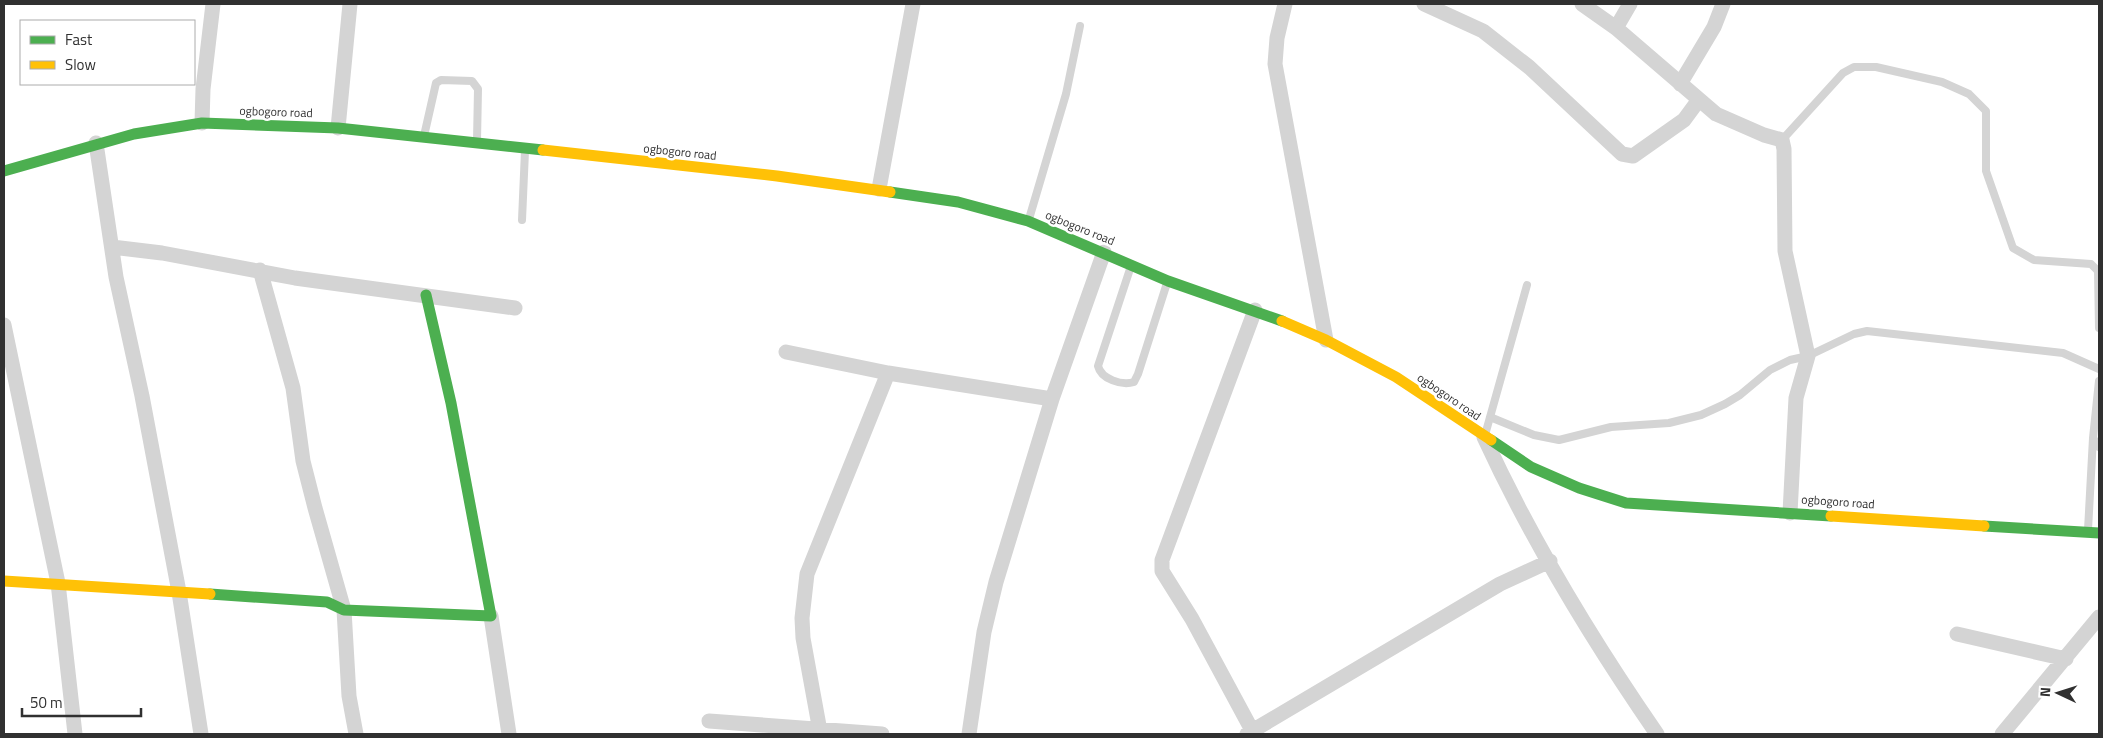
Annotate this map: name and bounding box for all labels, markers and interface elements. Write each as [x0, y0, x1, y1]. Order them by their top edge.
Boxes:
legend [20, 20, 195, 85]
text: Fast [65, 28, 93, 51]
text: Slow [65, 53, 96, 76]
street label: ogbogoro road [239, 101, 313, 122]
street label: ogbogoro road [643, 138, 718, 165]
street label: ogbogoro road [1043, 205, 1118, 250]
street label: ogbogoro road [1414, 368, 1485, 425]
street label: ogbogoro road [1801, 489, 1875, 514]
north arrow [2033, 668, 2083, 718]
scale bar [22, 686, 141, 718]
text: N [2034, 686, 2055, 698]
text: 50 m [30, 691, 63, 714]

